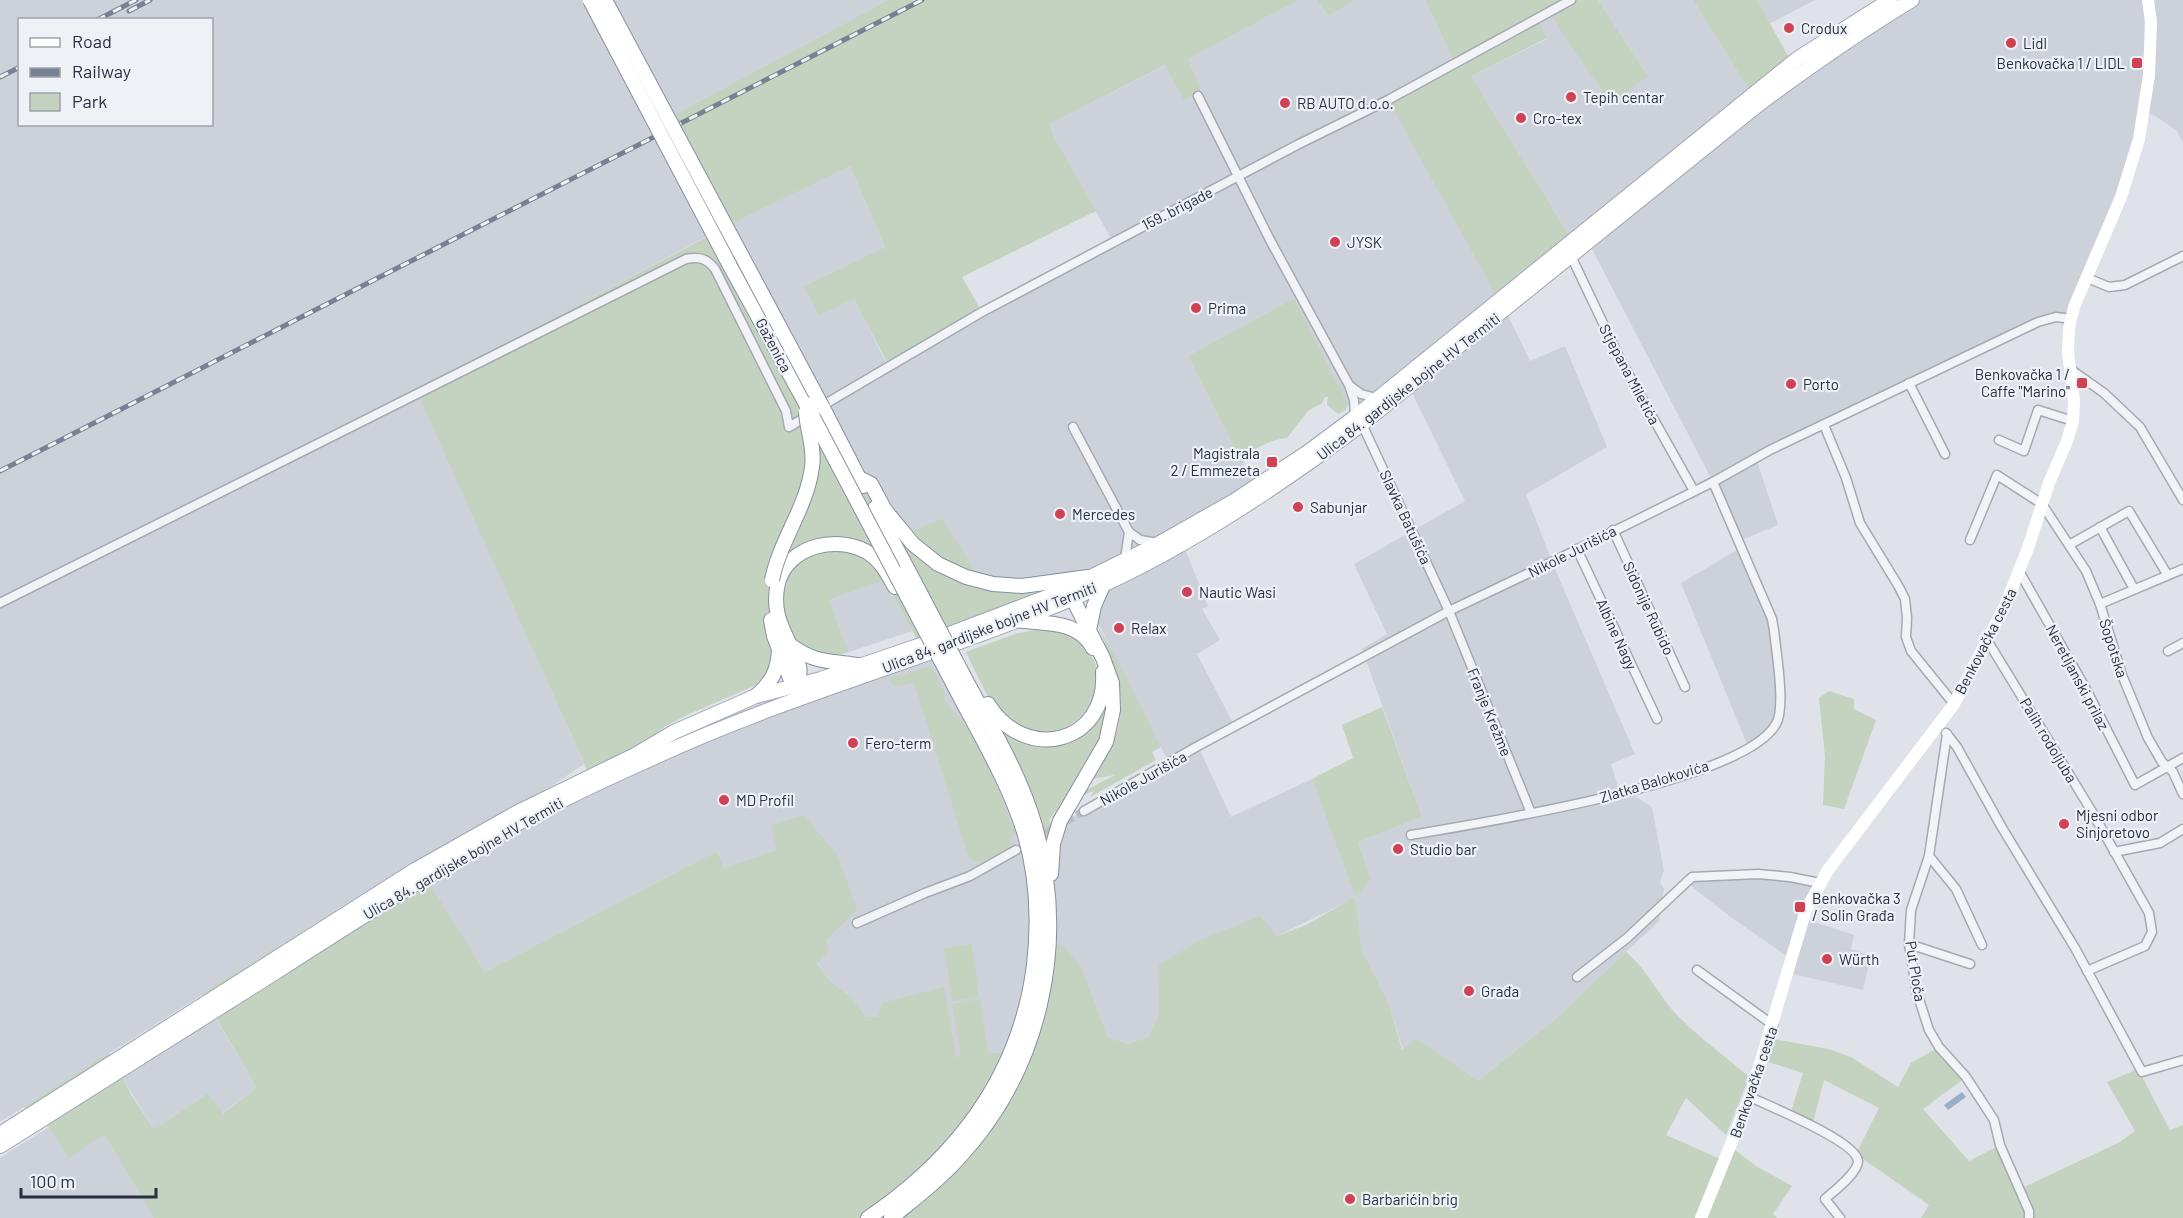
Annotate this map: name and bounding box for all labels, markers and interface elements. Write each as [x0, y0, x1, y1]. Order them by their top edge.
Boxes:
legend [18, 18, 213, 126]
place label: Crodux [1801, 19, 1847, 37]
marker: Crodux [1782, 21, 1796, 35]
text: Road [72, 30, 112, 52]
place label: Lidl [2023, 34, 2047, 52]
marker: Lidl [2004, 36, 2018, 50]
place label: Benkovačka 1 / LIDL [1997, 54, 2125, 72]
marker: Benkovačka 1 / LIDL [2130, 56, 2144, 70]
text: Railway [72, 60, 131, 82]
place label: Tepih centar [1583, 88, 1665, 106]
text: Park [72, 90, 107, 112]
marker: Tepih centar [1564, 90, 1578, 104]
place label: RB AUTO d.o.o. [1297, 94, 1394, 112]
marker: RB AUTO d.o.o. [1278, 96, 1292, 110]
place label: Cro-tex [1533, 109, 1582, 127]
marker: Cro-tex [1514, 111, 1528, 125]
street label: 159. brigade [1138, 182, 1216, 234]
place label: JYSK [1347, 233, 1382, 251]
marker: JYSK [1328, 235, 1342, 249]
place label: Prima [1208, 299, 1246, 317]
marker: Prima [1189, 301, 1203, 315]
street label: Ulica 84. gardijske bojne HV Termiti [1313, 309, 1503, 463]
street label: Gaženica [752, 315, 796, 375]
street label: Stjepana Miletića [1596, 321, 1664, 427]
place label: Benkovačka 1 / Caffe "Marino" [1975, 365, 2070, 400]
place label: Porto [1803, 375, 1839, 393]
marker: Benkovačka 1 / Caffe "Marino" [2075, 376, 2089, 390]
marker: Porto [1784, 377, 1798, 391]
place label: Magistrala 2 / Emmezeta [1170, 444, 1260, 479]
marker: Magistrala 2 / Emmezeta [1265, 455, 1279, 469]
street label: Slavka Batušića [1376, 467, 1436, 567]
place label: Sabunjar [1310, 498, 1368, 516]
marker: Sabunjar [1291, 500, 1305, 514]
place label: Mercedes [1072, 505, 1135, 523]
marker: Mercedes [1053, 507, 1067, 521]
street label: Nikole Jurišića [1525, 521, 1619, 581]
street label: Sidonije Rubido [1619, 558, 1679, 658]
street label: Ulica 84. gardijske bojne HV Termiti [879, 578, 1099, 676]
place label: Nautic Wasi [1199, 583, 1276, 601]
marker: Nautic Wasi [1180, 585, 1194, 599]
street label: Benkovačka cesta [1950, 585, 2020, 697]
street label: Albine Nagy [1593, 596, 1641, 672]
street label: Šopotska [2096, 616, 2132, 680]
place label: Relax [1131, 619, 1166, 637]
marker: Relax [1112, 621, 1126, 635]
street label: Neretljanski prilaz [2043, 621, 2113, 733]
street label: Franje Krežme [1464, 665, 1516, 759]
street label: Palih rodoljuba [2017, 694, 2081, 786]
place label: Fero-term [865, 734, 931, 752]
marker: Fero-term [846, 736, 860, 750]
street label: Nikole Jurišića [1096, 747, 1190, 809]
street label: Zlatka Balokovića [1597, 756, 1711, 806]
place label: MD Profil [736, 791, 794, 809]
street label: Ulica 84. gardijske bojne HV Termiti [360, 793, 566, 923]
marker: MD Profil [717, 793, 731, 807]
place label: Mjesni odbor Sinjoretovo [2076, 806, 2159, 841]
marker: Mjesni odbor Sinjoretovo [2057, 817, 2071, 831]
place label: Studio bar [1410, 840, 1477, 858]
marker: Studio bar [1391, 842, 1405, 856]
place label: Benkovačka 3 / Solin Građa [1812, 889, 1901, 924]
marker: Benkovačka 3 / Solin Građa [1793, 900, 1807, 914]
street label: Put Ploča [1902, 939, 1930, 1003]
place label: Würth [1839, 950, 1879, 968]
marker: Würth [1820, 952, 1834, 966]
place label: Građa [1481, 982, 1519, 1000]
marker: Građa [1462, 984, 1476, 998]
street label: Benkovačka cesta [1725, 1024, 1781, 1140]
scale bar [21, 1161, 156, 1199]
text: 100 m [30, 1170, 75, 1192]
place label: Barbarićin brig [1362, 1190, 1458, 1208]
marker: Barbarićin brig [1343, 1192, 1357, 1206]

